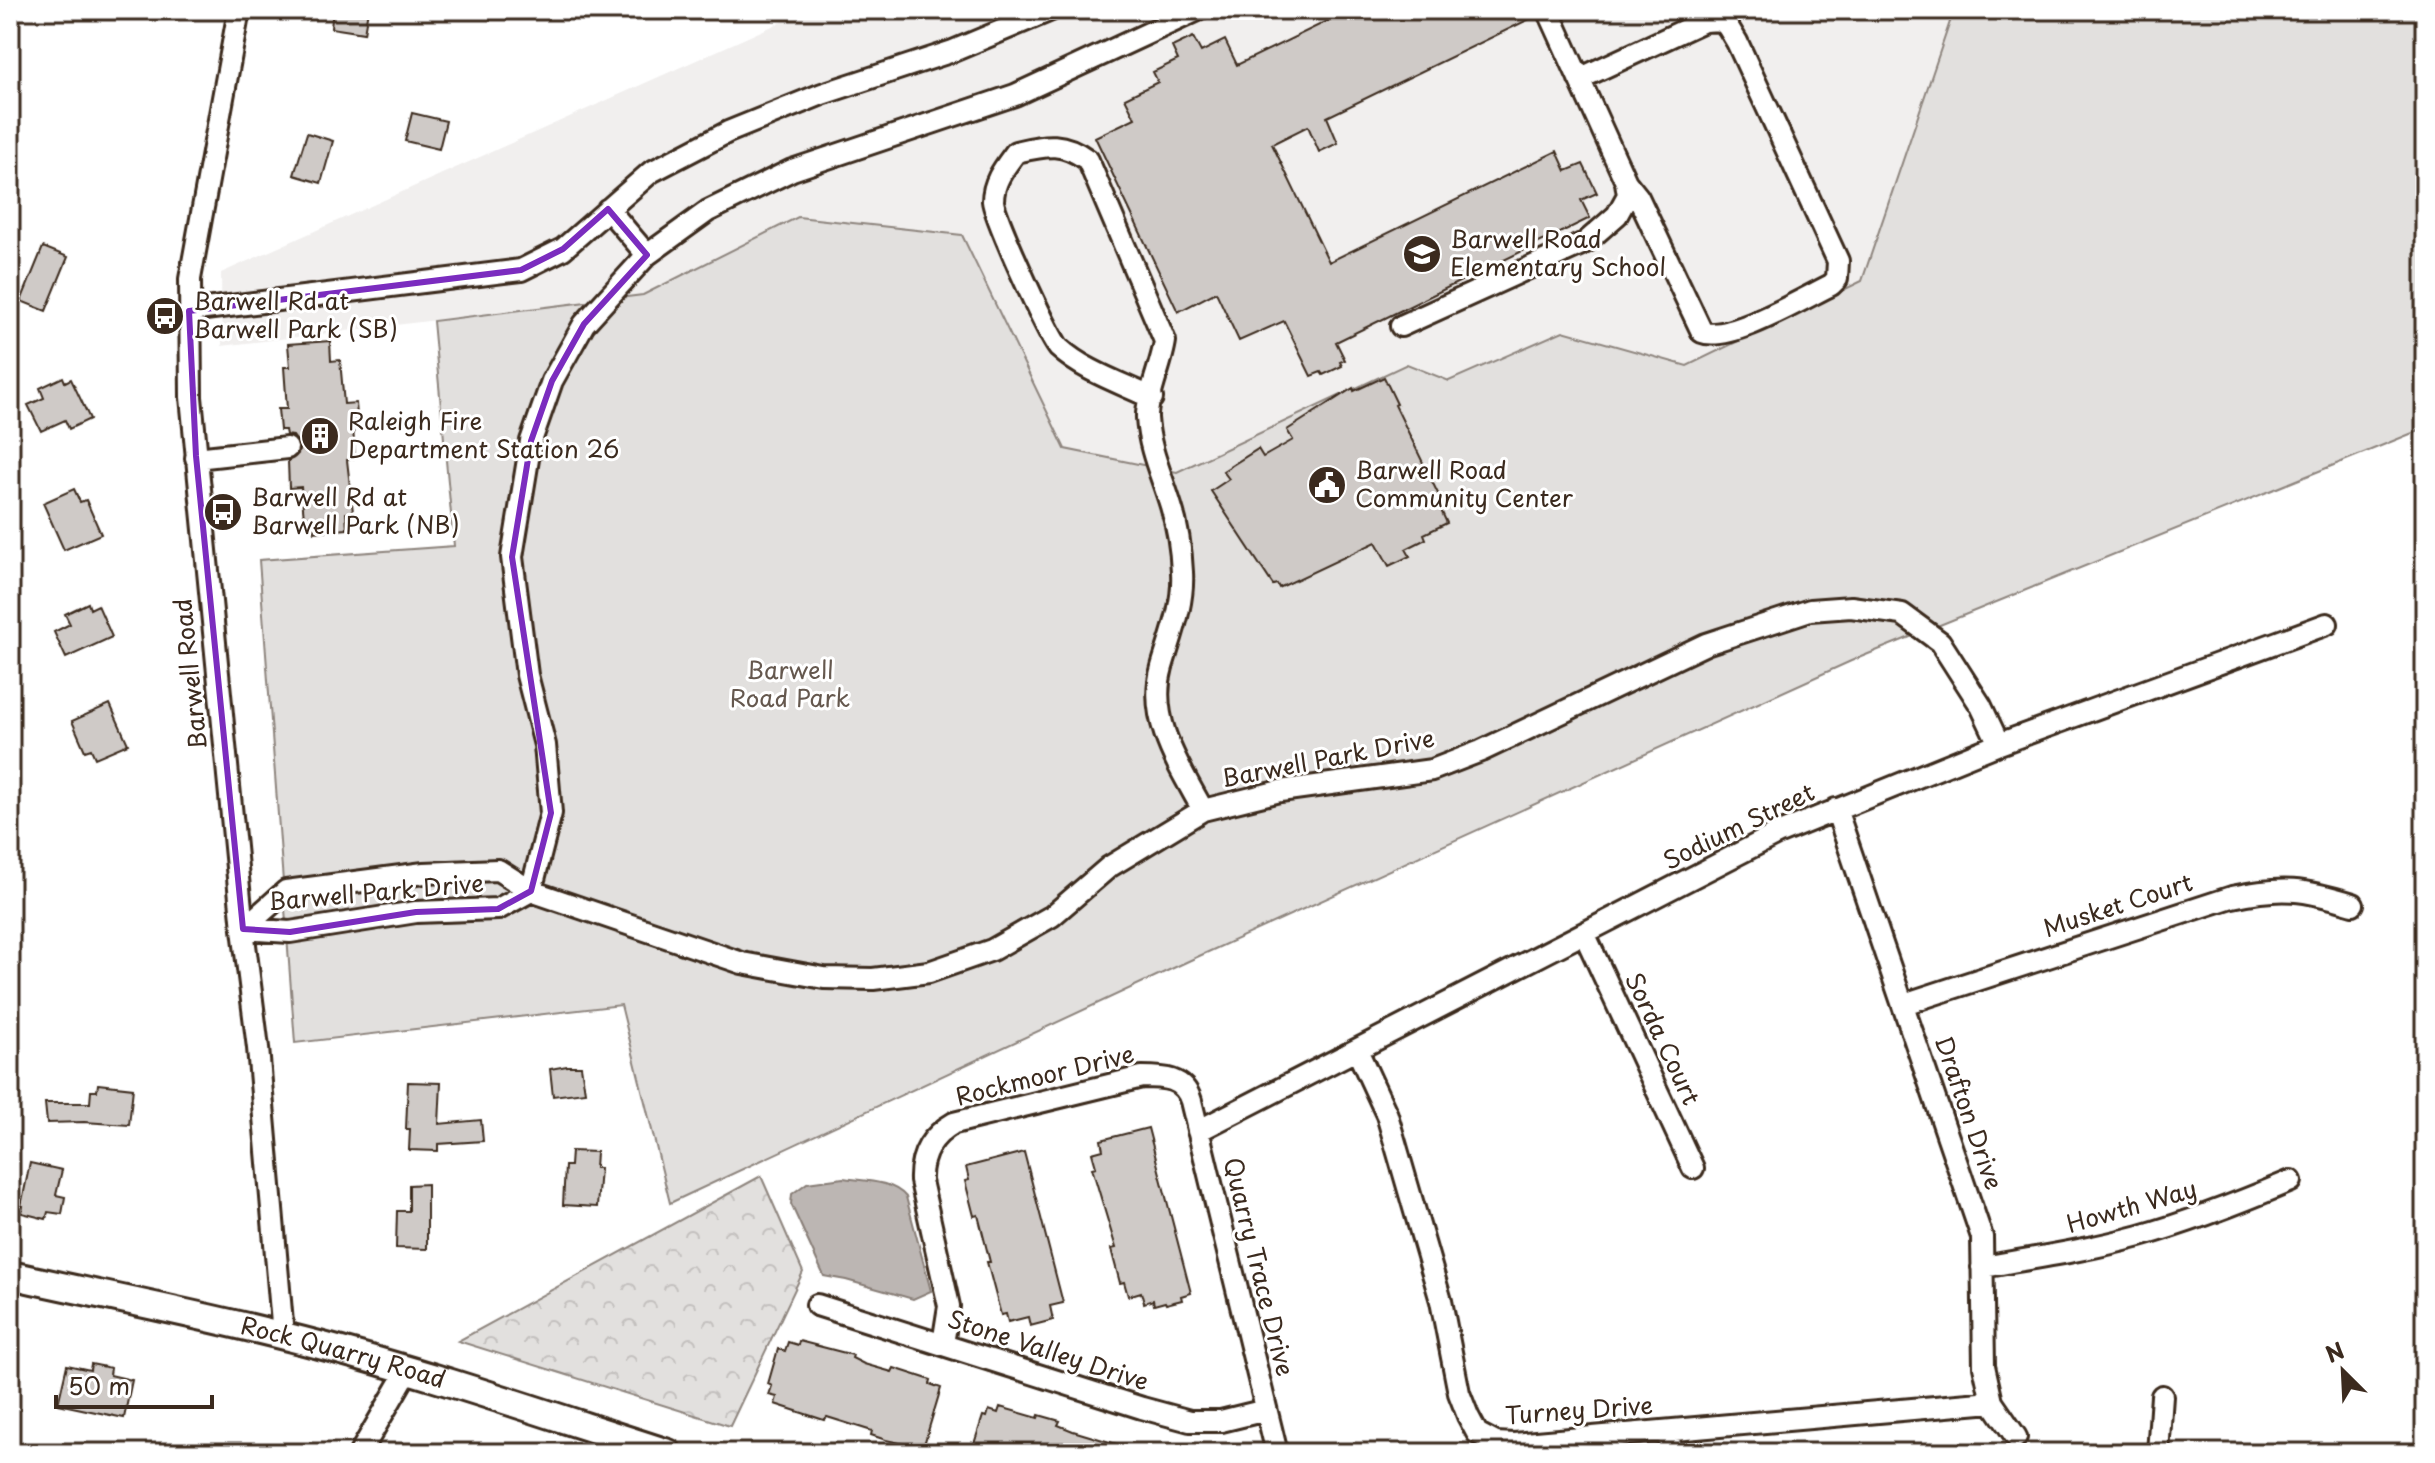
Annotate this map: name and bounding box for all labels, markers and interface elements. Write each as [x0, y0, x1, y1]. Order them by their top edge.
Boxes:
place label: Barwell Road Elementary School [1450, 220, 1666, 284]
school or university icon: Barwell Road Elementary School [1401, 233, 1443, 275]
place label: Barwell Rd at Barwell Park (SB) [193, 282, 398, 346]
bus stop icon: Barwell Rd at Barwell Park (SB) [144, 295, 186, 337]
place label: Raleigh Fire Department Station 26 [348, 402, 619, 466]
building icon: Raleigh Fire Department Station 26 [299, 415, 341, 457]
place label: Barwell Road Community Center [1355, 451, 1574, 515]
public building icon: Barwell Road Community Center [1306, 464, 1348, 506]
place label: Barwell Rd at Barwell Park (NB) [251, 478, 460, 542]
bus stop icon: Barwell Rd at Barwell Park (NB) [202, 491, 244, 533]
street label: Barwell Road [163, 597, 215, 752]
park label: Barwell Road Park [730, 651, 850, 715]
street label: Barwell Park Drive [1218, 719, 1437, 795]
street label: Sodium Street [1656, 773, 1820, 877]
street label: Musket Court [2038, 863, 2197, 945]
street label: Barwell Park Drive [267, 864, 485, 918]
street label: Sorda Court [1617, 966, 1710, 1111]
street label: Drafton Drive [1927, 1031, 2013, 1194]
street label: Rockmoor Drive [952, 1034, 1137, 1114]
street label: Quarry Trace Drive [1215, 1153, 1305, 1380]
street label: Howth Way [2062, 1169, 2201, 1241]
street label: Stone Valley Drive [943, 1300, 1154, 1399]
street label: Rock Quarry Road [237, 1306, 450, 1396]
north arrow [2303, 1331, 2383, 1411]
text: N [2320, 1333, 2349, 1370]
scale bar [56, 1359, 212, 1409]
text: 50 m [68, 1367, 130, 1403]
street label: Turney Drive [1504, 1386, 1654, 1432]

